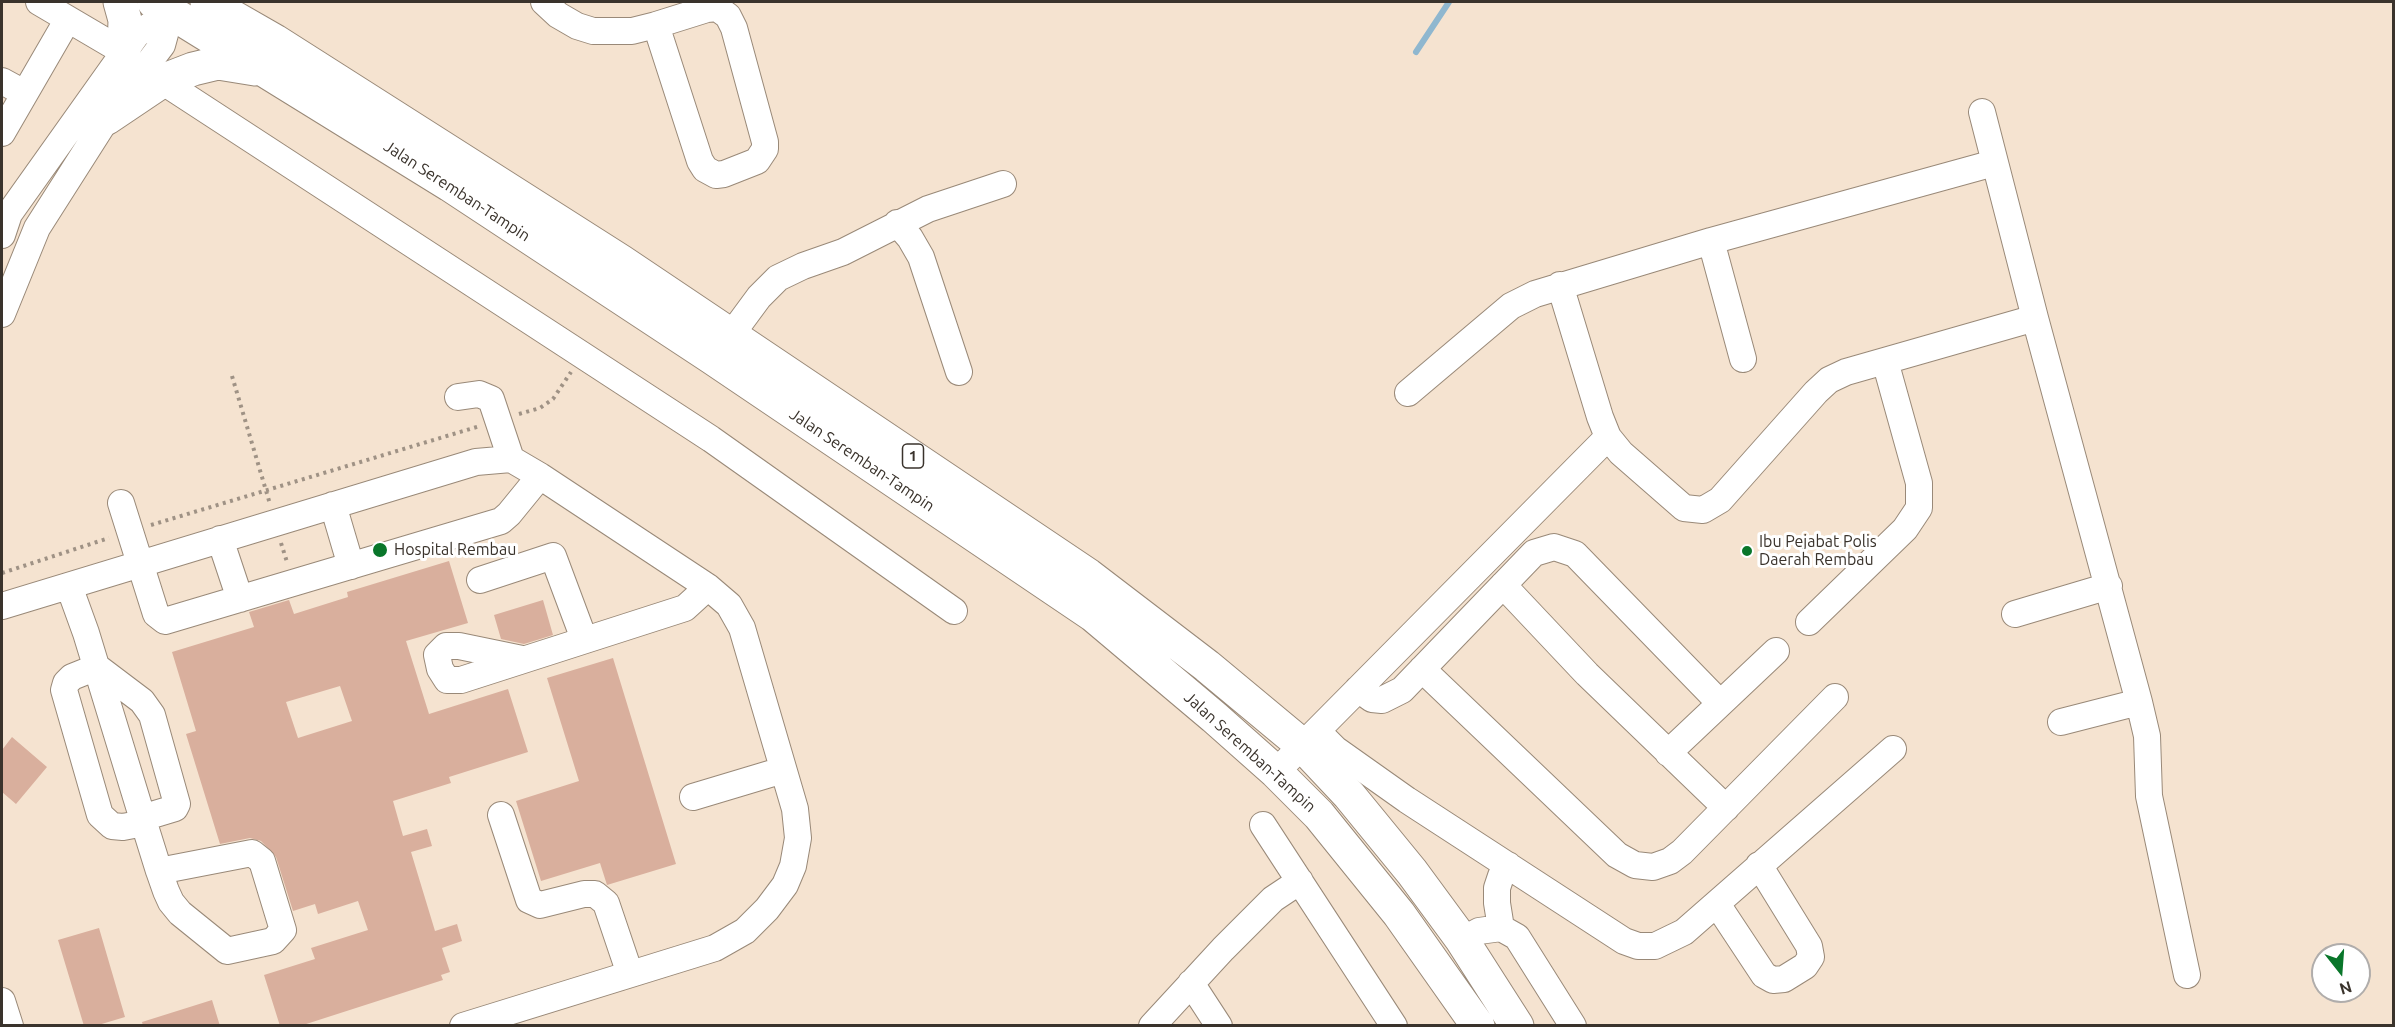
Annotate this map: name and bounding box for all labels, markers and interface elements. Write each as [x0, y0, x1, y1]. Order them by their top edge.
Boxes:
street label: Jalan Seremban-Tampin [380, 136, 534, 246]
street label: Jalan Seremban-Tampin [786, 404, 938, 516]
road number: 1 [902, 444, 924, 468]
place label: Ibu Pejabat Polis Daerah Rembau [1759, 532, 1877, 570]
place label: Hospital Rembau [394, 540, 516, 560]
marker: Hospital Rembau [371, 541, 389, 559]
marker: Ibu Pejabat Polis Daerah Rembau [1740, 544, 1754, 558]
street label: Jalan Seremban-Tampin [1180, 688, 1320, 816]
north arrow [2311, 943, 2371, 1003]
text: N [2337, 978, 2354, 999]

